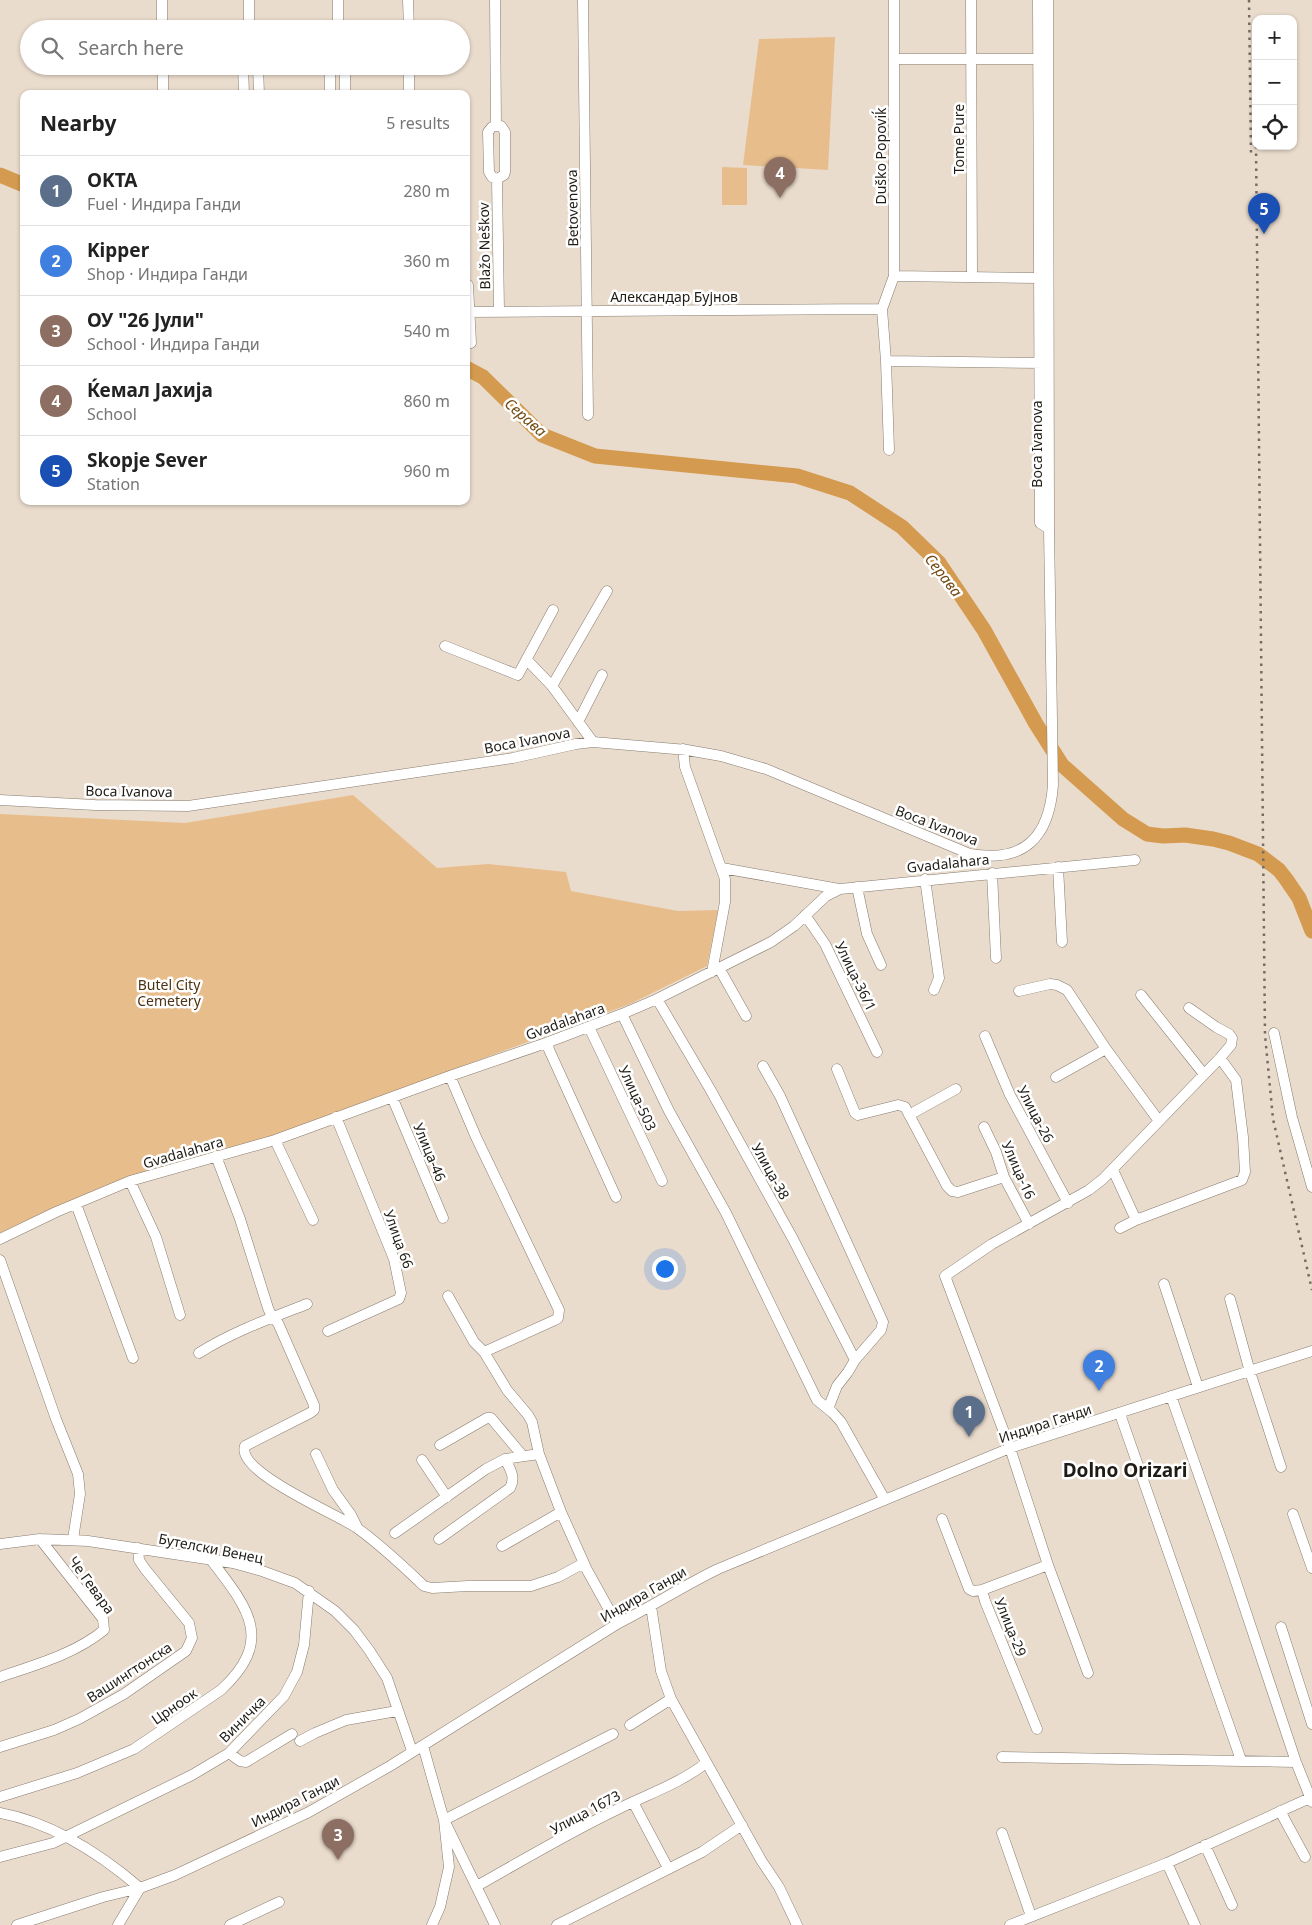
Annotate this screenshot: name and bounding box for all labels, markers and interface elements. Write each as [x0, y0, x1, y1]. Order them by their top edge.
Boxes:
map controls [1252, 15, 1297, 150]
button: + [1252, 15, 1297, 60]
search box [20, 20, 470, 75]
icon: search [38, 34, 66, 62]
text: Search here [78, 35, 184, 61]
button: − [1252, 60, 1297, 105]
street label: Tome Pure [949, 104, 968, 174]
button: locate [1252, 105, 1297, 150]
street label: Duško Popoviḱ [871, 107, 890, 205]
text: Nearby [40, 109, 116, 137]
text: 5 results [386, 112, 450, 134]
pin: 4 [764, 157, 796, 198]
text: OKTA [87, 167, 137, 193]
street label: Betovenova [562, 169, 582, 247]
text: 1 [51, 180, 61, 202]
text: 280 m [403, 180, 450, 202]
text: Fuel · Индира Ганди [87, 193, 241, 215]
pin: 5 [1248, 193, 1280, 234]
street label: Blažo Neškov [474, 201, 494, 290]
text: Kipper [87, 237, 149, 263]
text: 2 [51, 250, 61, 272]
text: 360 m [403, 250, 450, 272]
text: Shop · Индира Ганди [87, 263, 248, 285]
street label: Александар Бујнов [610, 287, 738, 306]
text: ОУ "26 Јули" [87, 307, 204, 333]
text: 3 [51, 320, 61, 342]
text: 540 m [403, 320, 450, 342]
text: School · Индира Ганди [87, 333, 260, 355]
text: Ќемал Јахија [87, 377, 213, 403]
text: 4 [51, 390, 61, 412]
text: 860 m [403, 390, 450, 412]
water label: Серава [501, 393, 552, 441]
street label: Boca Ivanova [1027, 400, 1046, 488]
text: School [87, 403, 137, 425]
text: Skopje Sever [87, 447, 207, 473]
text: 5 [51, 460, 61, 482]
text: 960 m [403, 460, 450, 482]
text: Station [87, 473, 140, 495]
water label: Серава [921, 549, 967, 601]
street label: Boca Ivanova [482, 722, 572, 758]
street label: Boca Ivanova [85, 781, 173, 801]
street label: Boca Ivanova [893, 800, 981, 850]
street label: Gvadalahara [906, 849, 990, 877]
street label: Улица-36/1 [831, 938, 881, 1014]
park label: Butel City Cemetery [137, 975, 202, 1010]
street label: Gvadalahara [523, 998, 607, 1044]
street label: Улица-503 [615, 1062, 661, 1134]
street label: Улица-26 [1013, 1082, 1059, 1146]
street label: Улица-46 [409, 1120, 451, 1184]
street label: Gvadalahara [141, 1131, 225, 1173]
street label: Улица-16 [998, 1138, 1040, 1202]
street label: Улица-38 [748, 1139, 794, 1203]
street label: Улица 66 [380, 1207, 418, 1271]
your location [652, 1256, 678, 1282]
pin: 2 [1083, 1350, 1115, 1391]
pin: 1 [953, 1396, 985, 1437]
street label: Индира Ганди [996, 1399, 1094, 1447]
district label: Dolno Orizari [1063, 1457, 1187, 1483]
street label: Бутелски Венец [157, 1529, 265, 1568]
street label: Че Гевара [65, 1552, 119, 1618]
street label: Индира Ганди [596, 1562, 690, 1626]
street label: Улица-29 [991, 1595, 1031, 1659]
street label: Вашингтонска [83, 1637, 175, 1707]
street label: Црноок [147, 1683, 201, 1729]
street label: Виничка [215, 1692, 269, 1746]
street label: Индира Ганди [248, 1771, 342, 1831]
street label: Улица 1673 [547, 1786, 623, 1838]
pin: 3 [322, 1819, 354, 1860]

